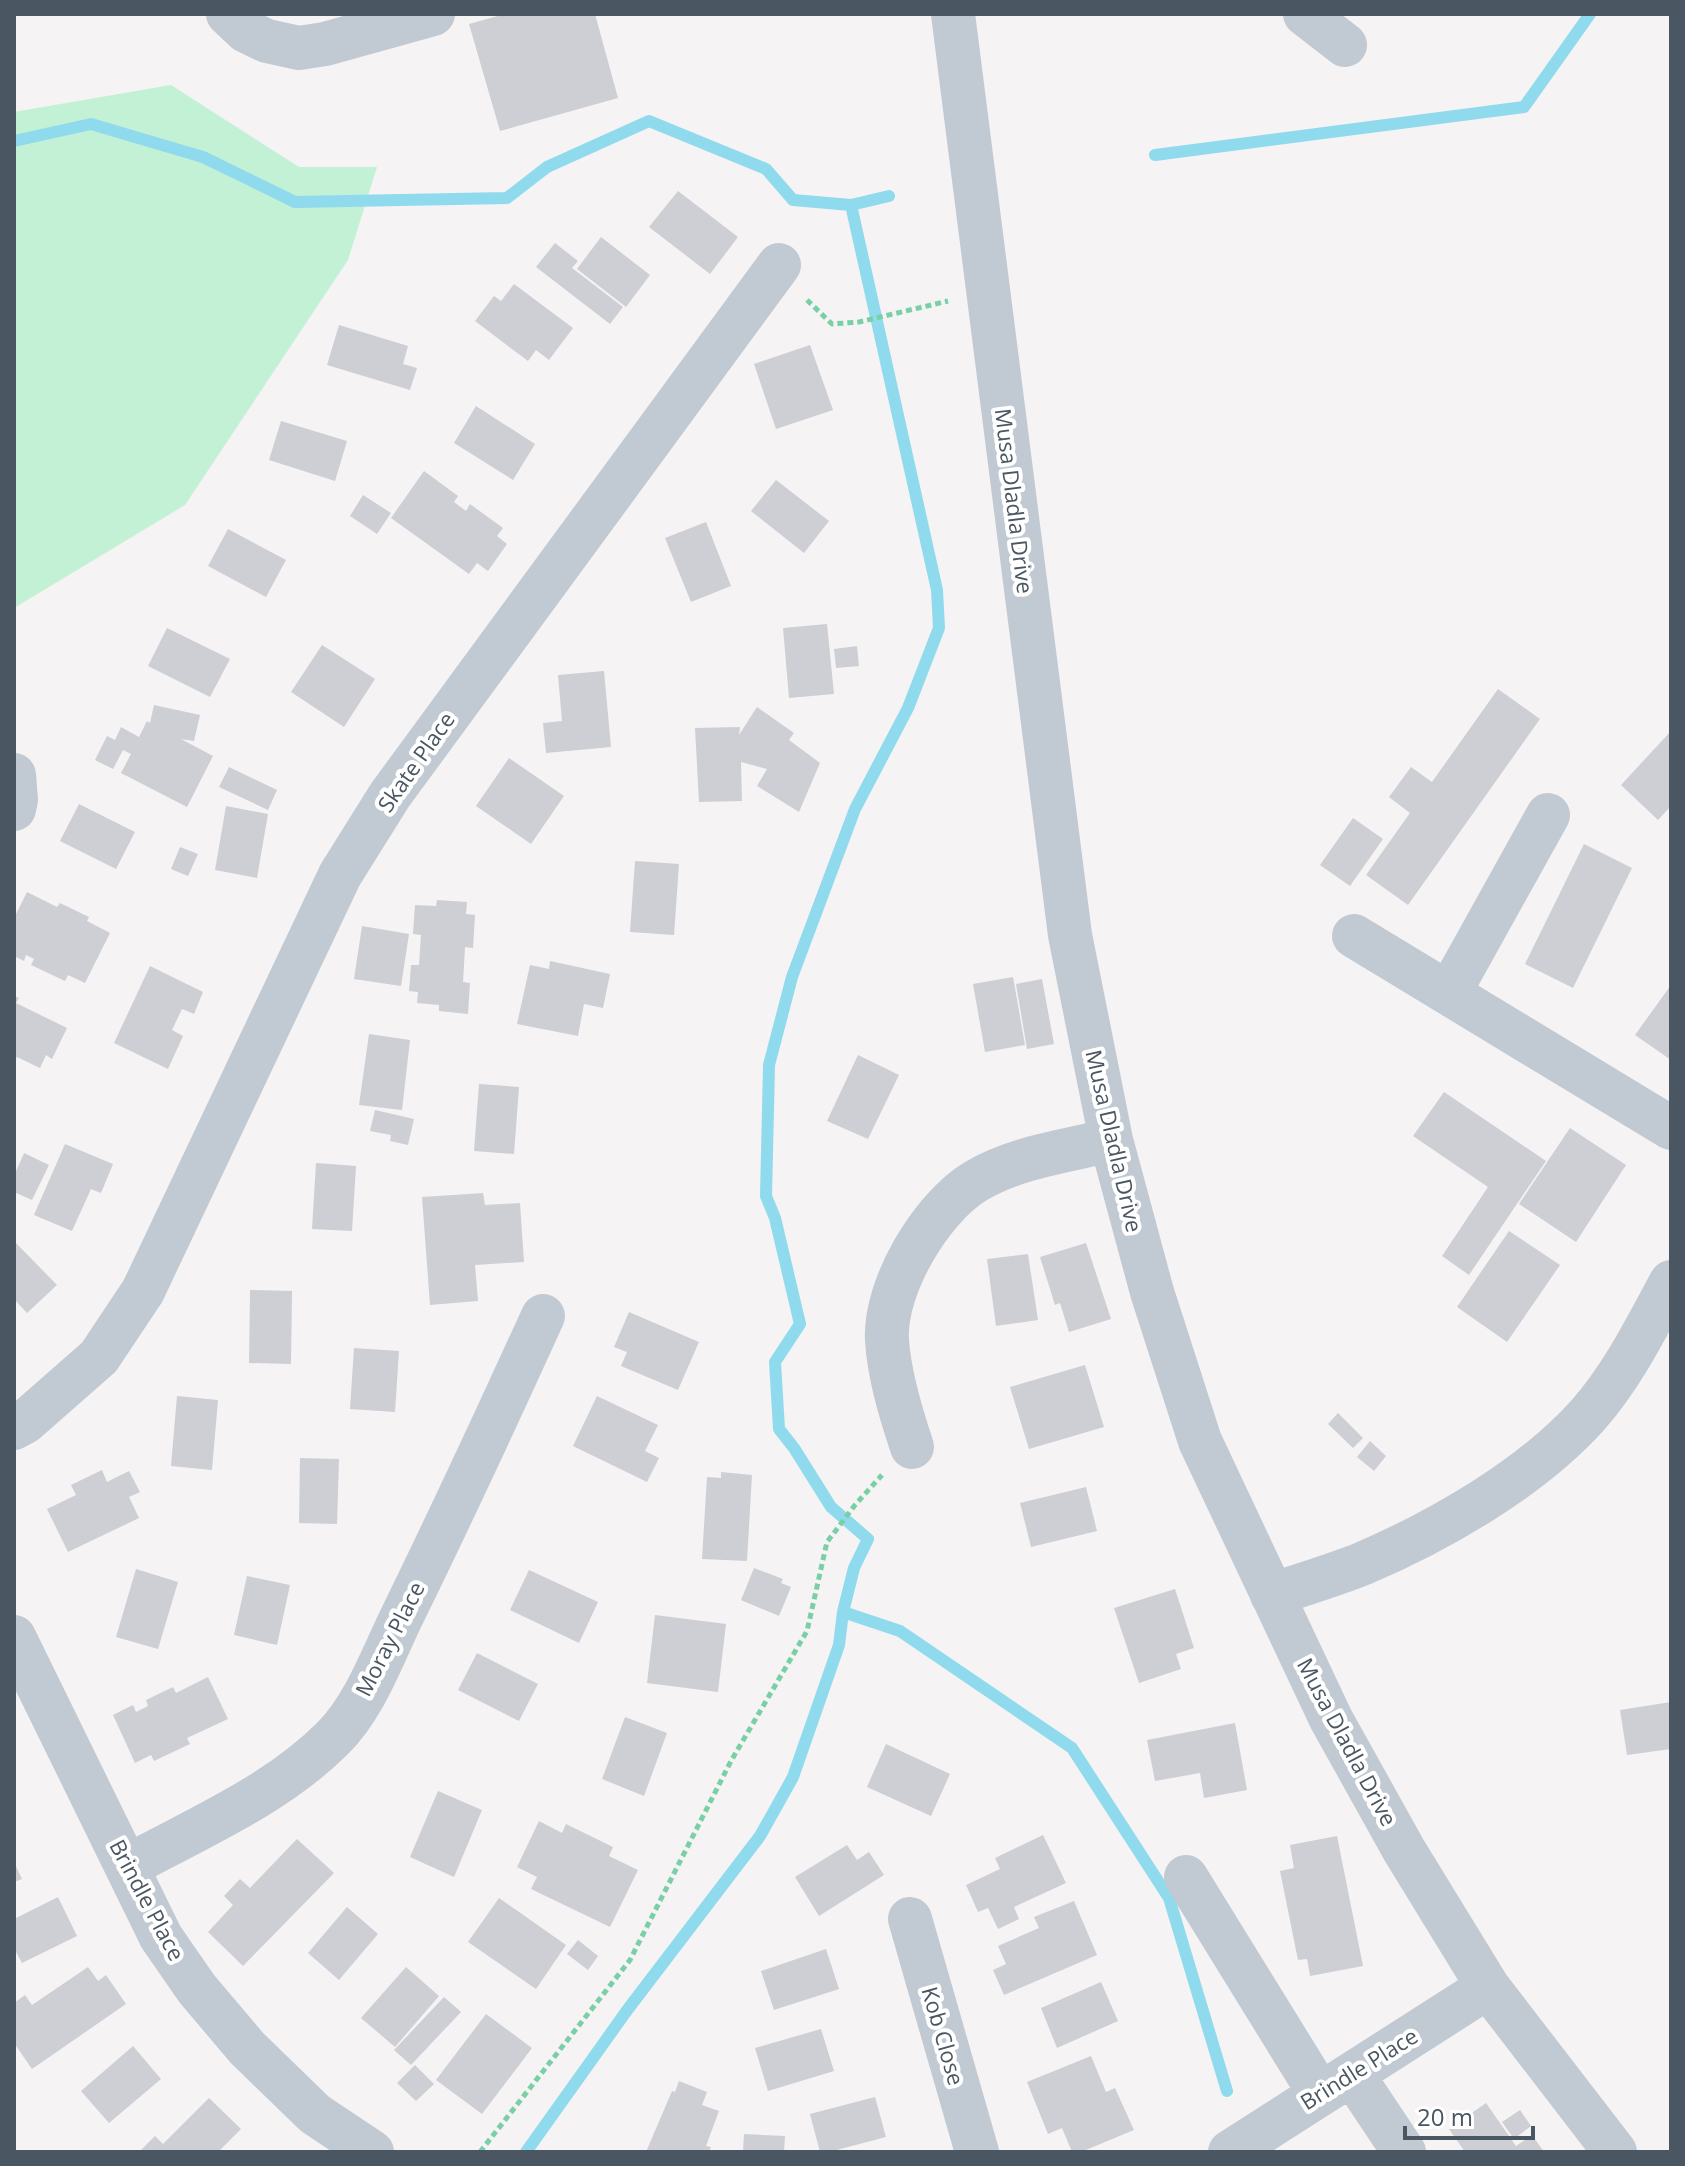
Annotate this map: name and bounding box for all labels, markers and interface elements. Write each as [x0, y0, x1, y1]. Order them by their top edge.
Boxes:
street label: Musa Dladla Drive [989, 407, 1041, 595]
street label: Skate Place [370, 705, 461, 817]
street label: Musa Dladla Drive [1079, 1047, 1151, 1235]
street label: Moray Place [347, 1576, 431, 1701]
street label: Musa Dladla Drive [1291, 1652, 1405, 1831]
street label: Brindle Place [103, 1834, 192, 1965]
street label: Kob Close [916, 1983, 972, 2089]
street label: Brindle Place [1294, 2020, 1423, 2116]
scale bar [1405, 2090, 1533, 2140]
text: 20 m [1417, 2100, 1473, 2133]

